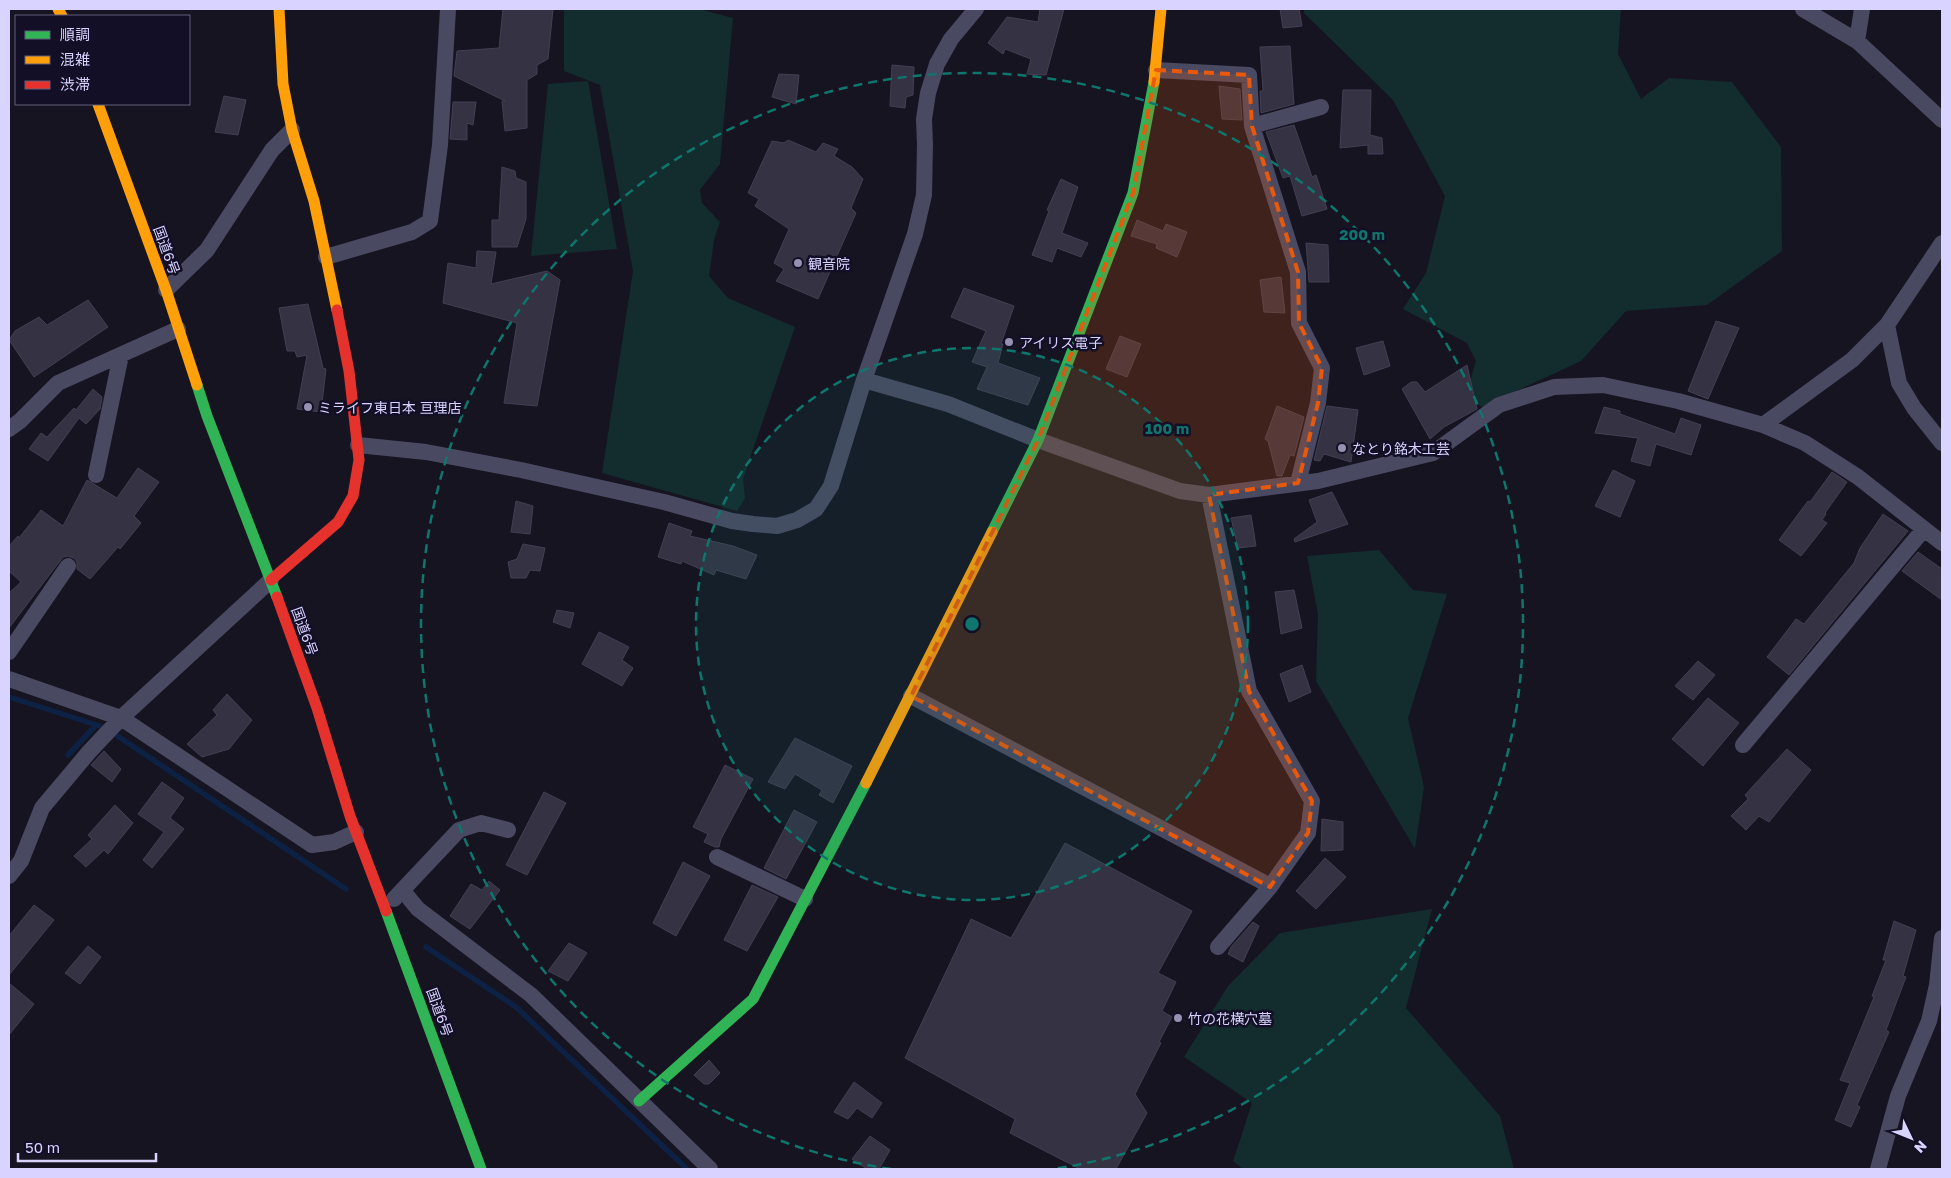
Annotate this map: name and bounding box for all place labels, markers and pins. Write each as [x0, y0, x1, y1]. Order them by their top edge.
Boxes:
place label: 観音院 [808, 255, 850, 272]
marker: 観音院 [792, 257, 804, 269]
place label: アイリス電子 [1019, 334, 1102, 351]
marker: アイリス電子 [1003, 336, 1015, 348]
place label: ミライフ東日本 亘理店 [318, 399, 462, 416]
marker: ミライフ東日本 亘理店 [302, 401, 314, 413]
place label: なとり銘木工芸 [1352, 440, 1450, 457]
marker: なとり銘木工芸 [1336, 442, 1348, 454]
centre of rings [963, 615, 981, 633]
place label: 竹の花横穴墓 [1188, 1010, 1272, 1027]
marker: 竹の花横穴墓 [1172, 1012, 1184, 1024]

